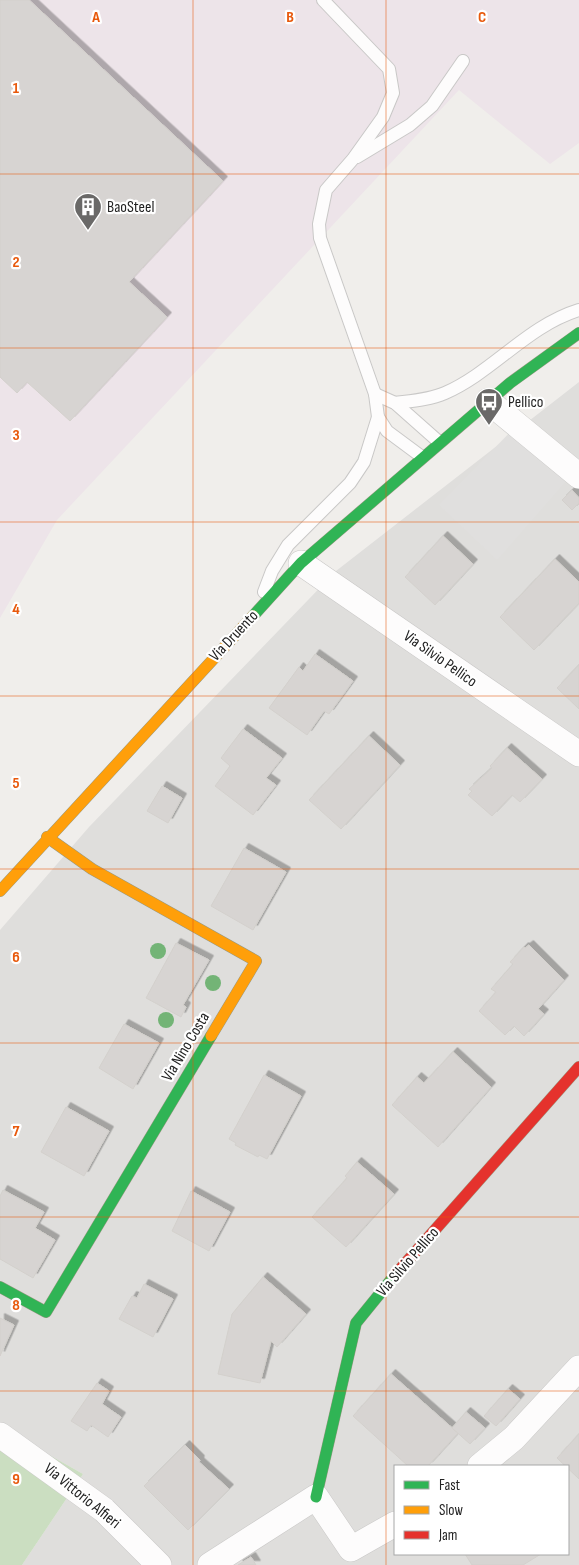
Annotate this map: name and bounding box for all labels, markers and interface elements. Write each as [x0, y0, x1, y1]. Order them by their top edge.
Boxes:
text: A [91, 8, 100, 27]
text: B [286, 8, 294, 27]
text: C [478, 8, 486, 27]
text: 1 [13, 79, 20, 98]
building icon: BaoSteel [73, 192, 103, 231]
place label: BaoSteel [107, 198, 154, 217]
text: 2 [12, 253, 20, 272]
bus stop icon: Pellico [474, 387, 504, 426]
place label: Pellico [508, 393, 543, 412]
text: 3 [12, 426, 20, 445]
text: 4 [12, 600, 20, 619]
street label: Via Druento [206, 607, 262, 665]
street label: Via Silvio Pellico [400, 627, 480, 691]
text: 5 [12, 774, 20, 793]
text: 6 [12, 948, 20, 967]
street label: Via Nino Costa [158, 1009, 214, 1085]
text: 7 [13, 1122, 20, 1141]
street label: Via Silvio Pellico [373, 1224, 443, 1300]
text: 8 [12, 1296, 20, 1315]
street label: Via Vittorio Alfieri [40, 1459, 124, 1533]
legend [394, 1465, 569, 1555]
text: 9 [12, 1470, 20, 1489]
text: Fast [439, 1476, 461, 1495]
text: Slow [439, 1501, 463, 1520]
text: Jam [438, 1526, 457, 1545]

